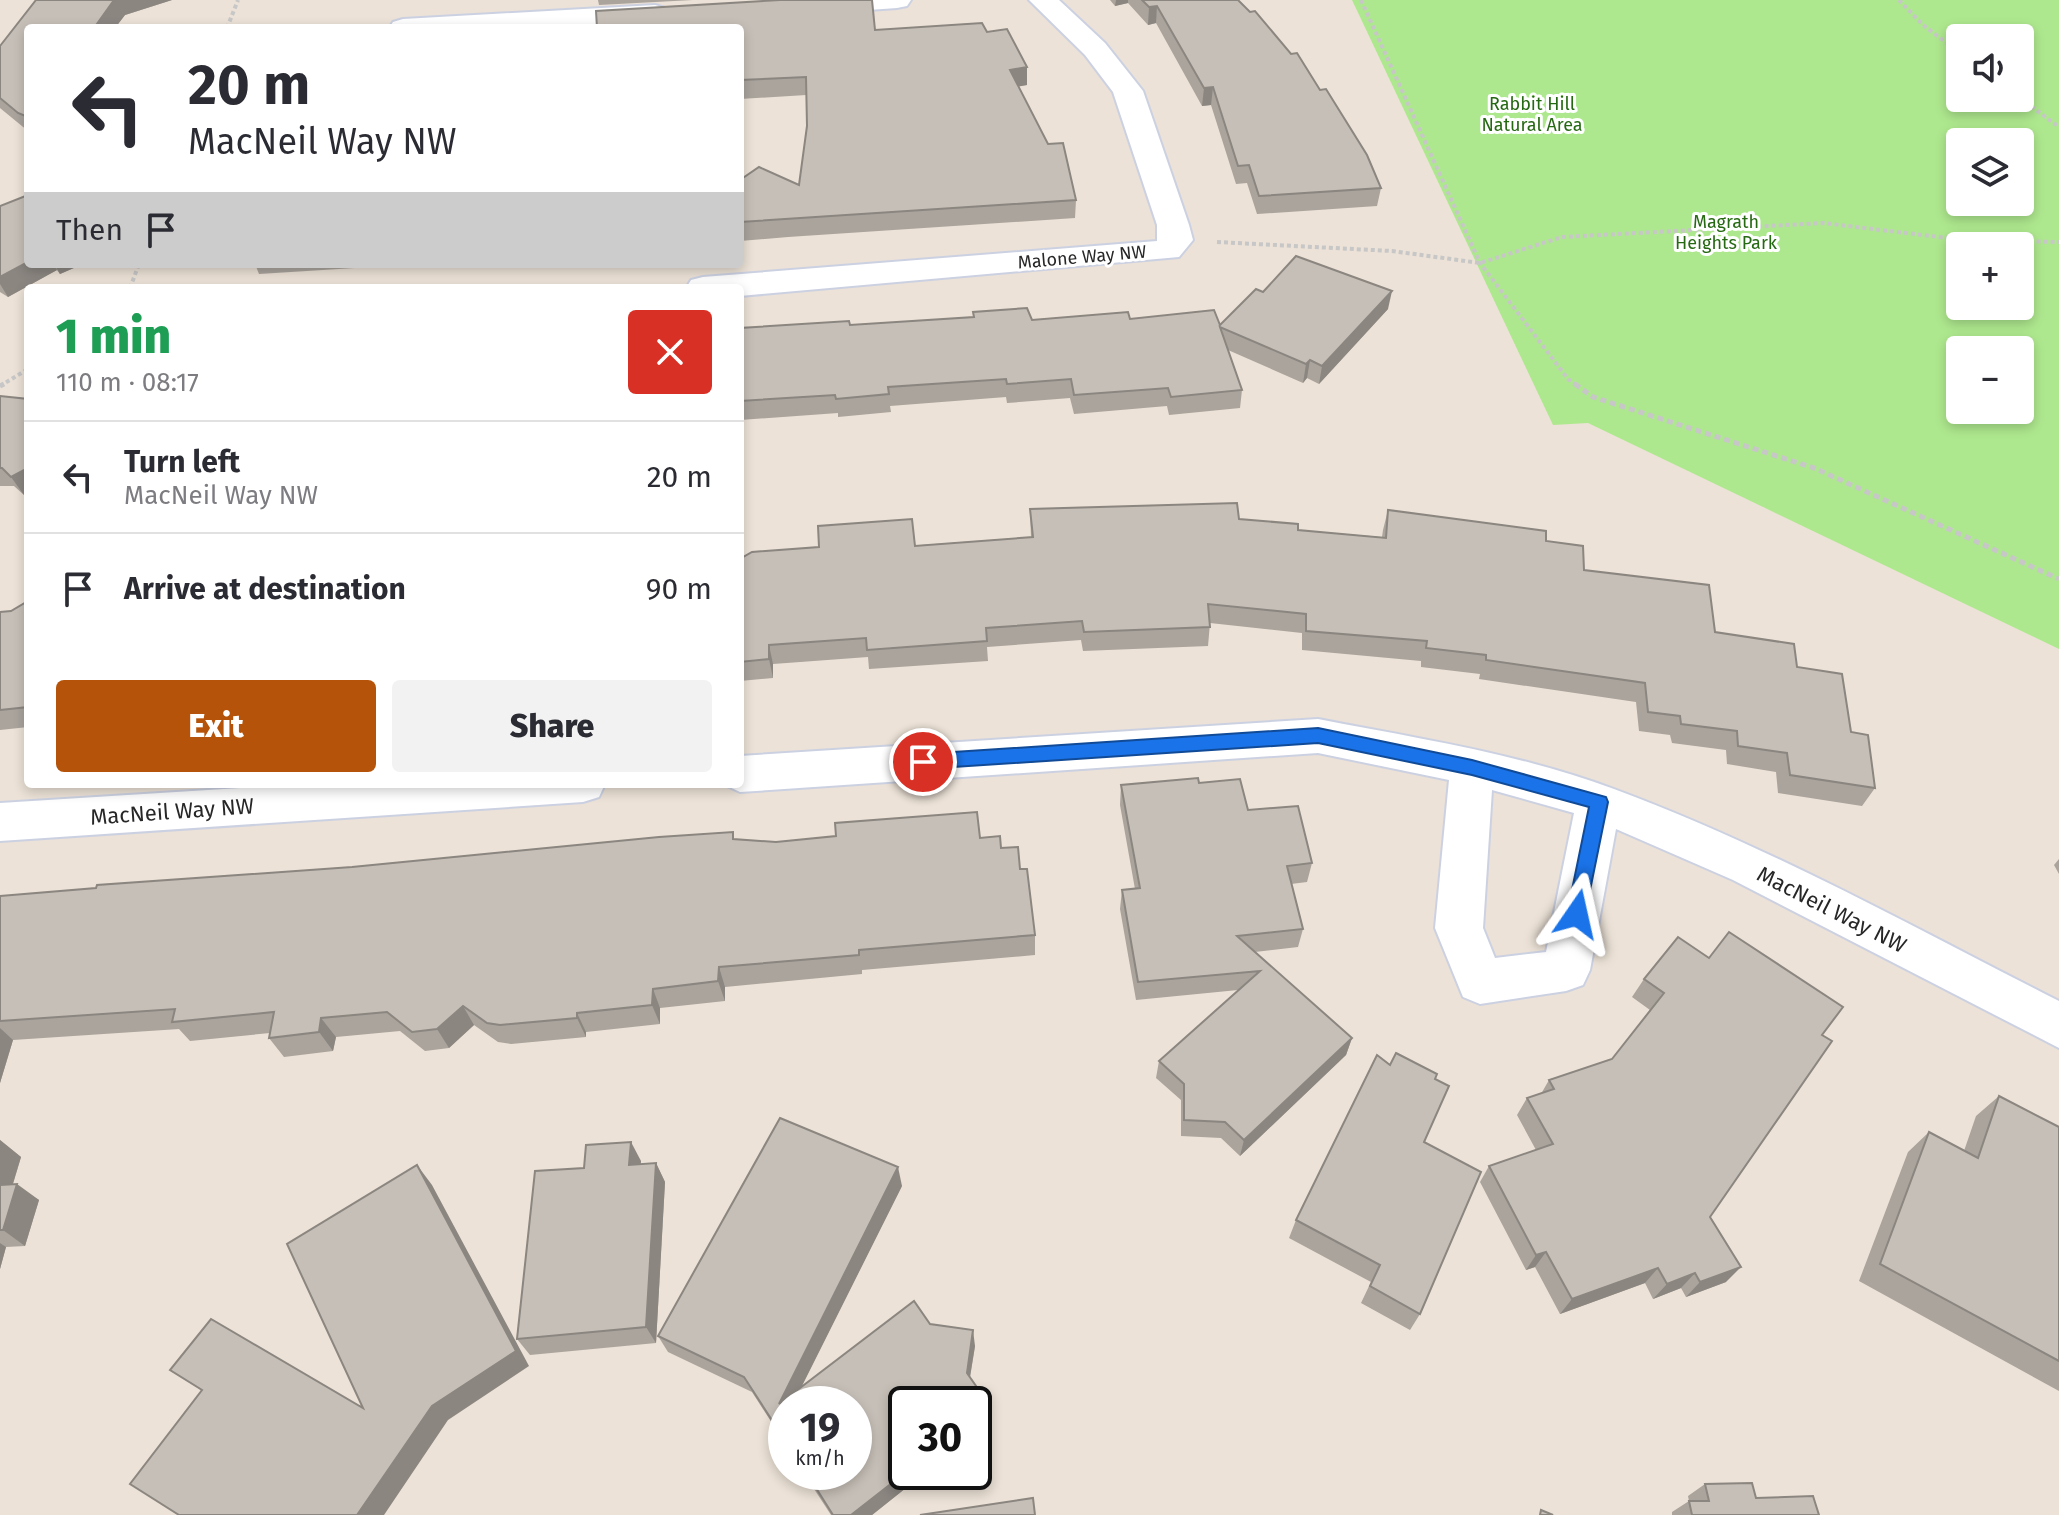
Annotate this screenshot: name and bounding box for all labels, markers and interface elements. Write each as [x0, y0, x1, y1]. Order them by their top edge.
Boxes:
map controls [1946, 24, 2034, 424]
button: sound [1946, 24, 2034, 112]
text: 20 m [188, 52, 310, 119]
icon: left [56, 56, 160, 160]
park label: Rabbit Hill Natural Area [1481, 93, 1583, 136]
text: MacNeil Way NW [188, 120, 457, 164]
button: layers [1946, 128, 2034, 216]
icon: arrive [139, 208, 183, 252]
park label: Magrath Heights Park [1675, 211, 1778, 254]
text: Then [56, 212, 123, 248]
button: + [1946, 232, 2034, 320]
street label: Malone Way NW [1017, 240, 1147, 274]
text: 1 min [56, 308, 171, 366]
button: close [628, 310, 712, 394]
button: − [1946, 336, 2034, 424]
text: 110 m · 08:17 [56, 367, 199, 398]
text: Turn left [124, 444, 240, 480]
icon: left [56, 455, 100, 499]
text: 20 m [647, 459, 712, 495]
text: MacNeil Way NW [124, 480, 318, 511]
icon: arrive [56, 567, 100, 611]
text: Arrive at destination [124, 571, 406, 607]
text: 90 m [646, 571, 712, 607]
button: Exit [56, 680, 376, 772]
button: Share [392, 680, 712, 772]
pin [889, 728, 957, 796]
icon: arrive [901, 740, 945, 784]
street label: MacNeil Way NW [89, 792, 255, 831]
street label: MacNeil Way NW [1753, 860, 1911, 959]
position arrow [1535, 872, 1619, 956]
speed limit sign: 30 [888, 1386, 992, 1490]
text: 19 [800, 1404, 840, 1452]
text: km/h [795, 1446, 845, 1470]

